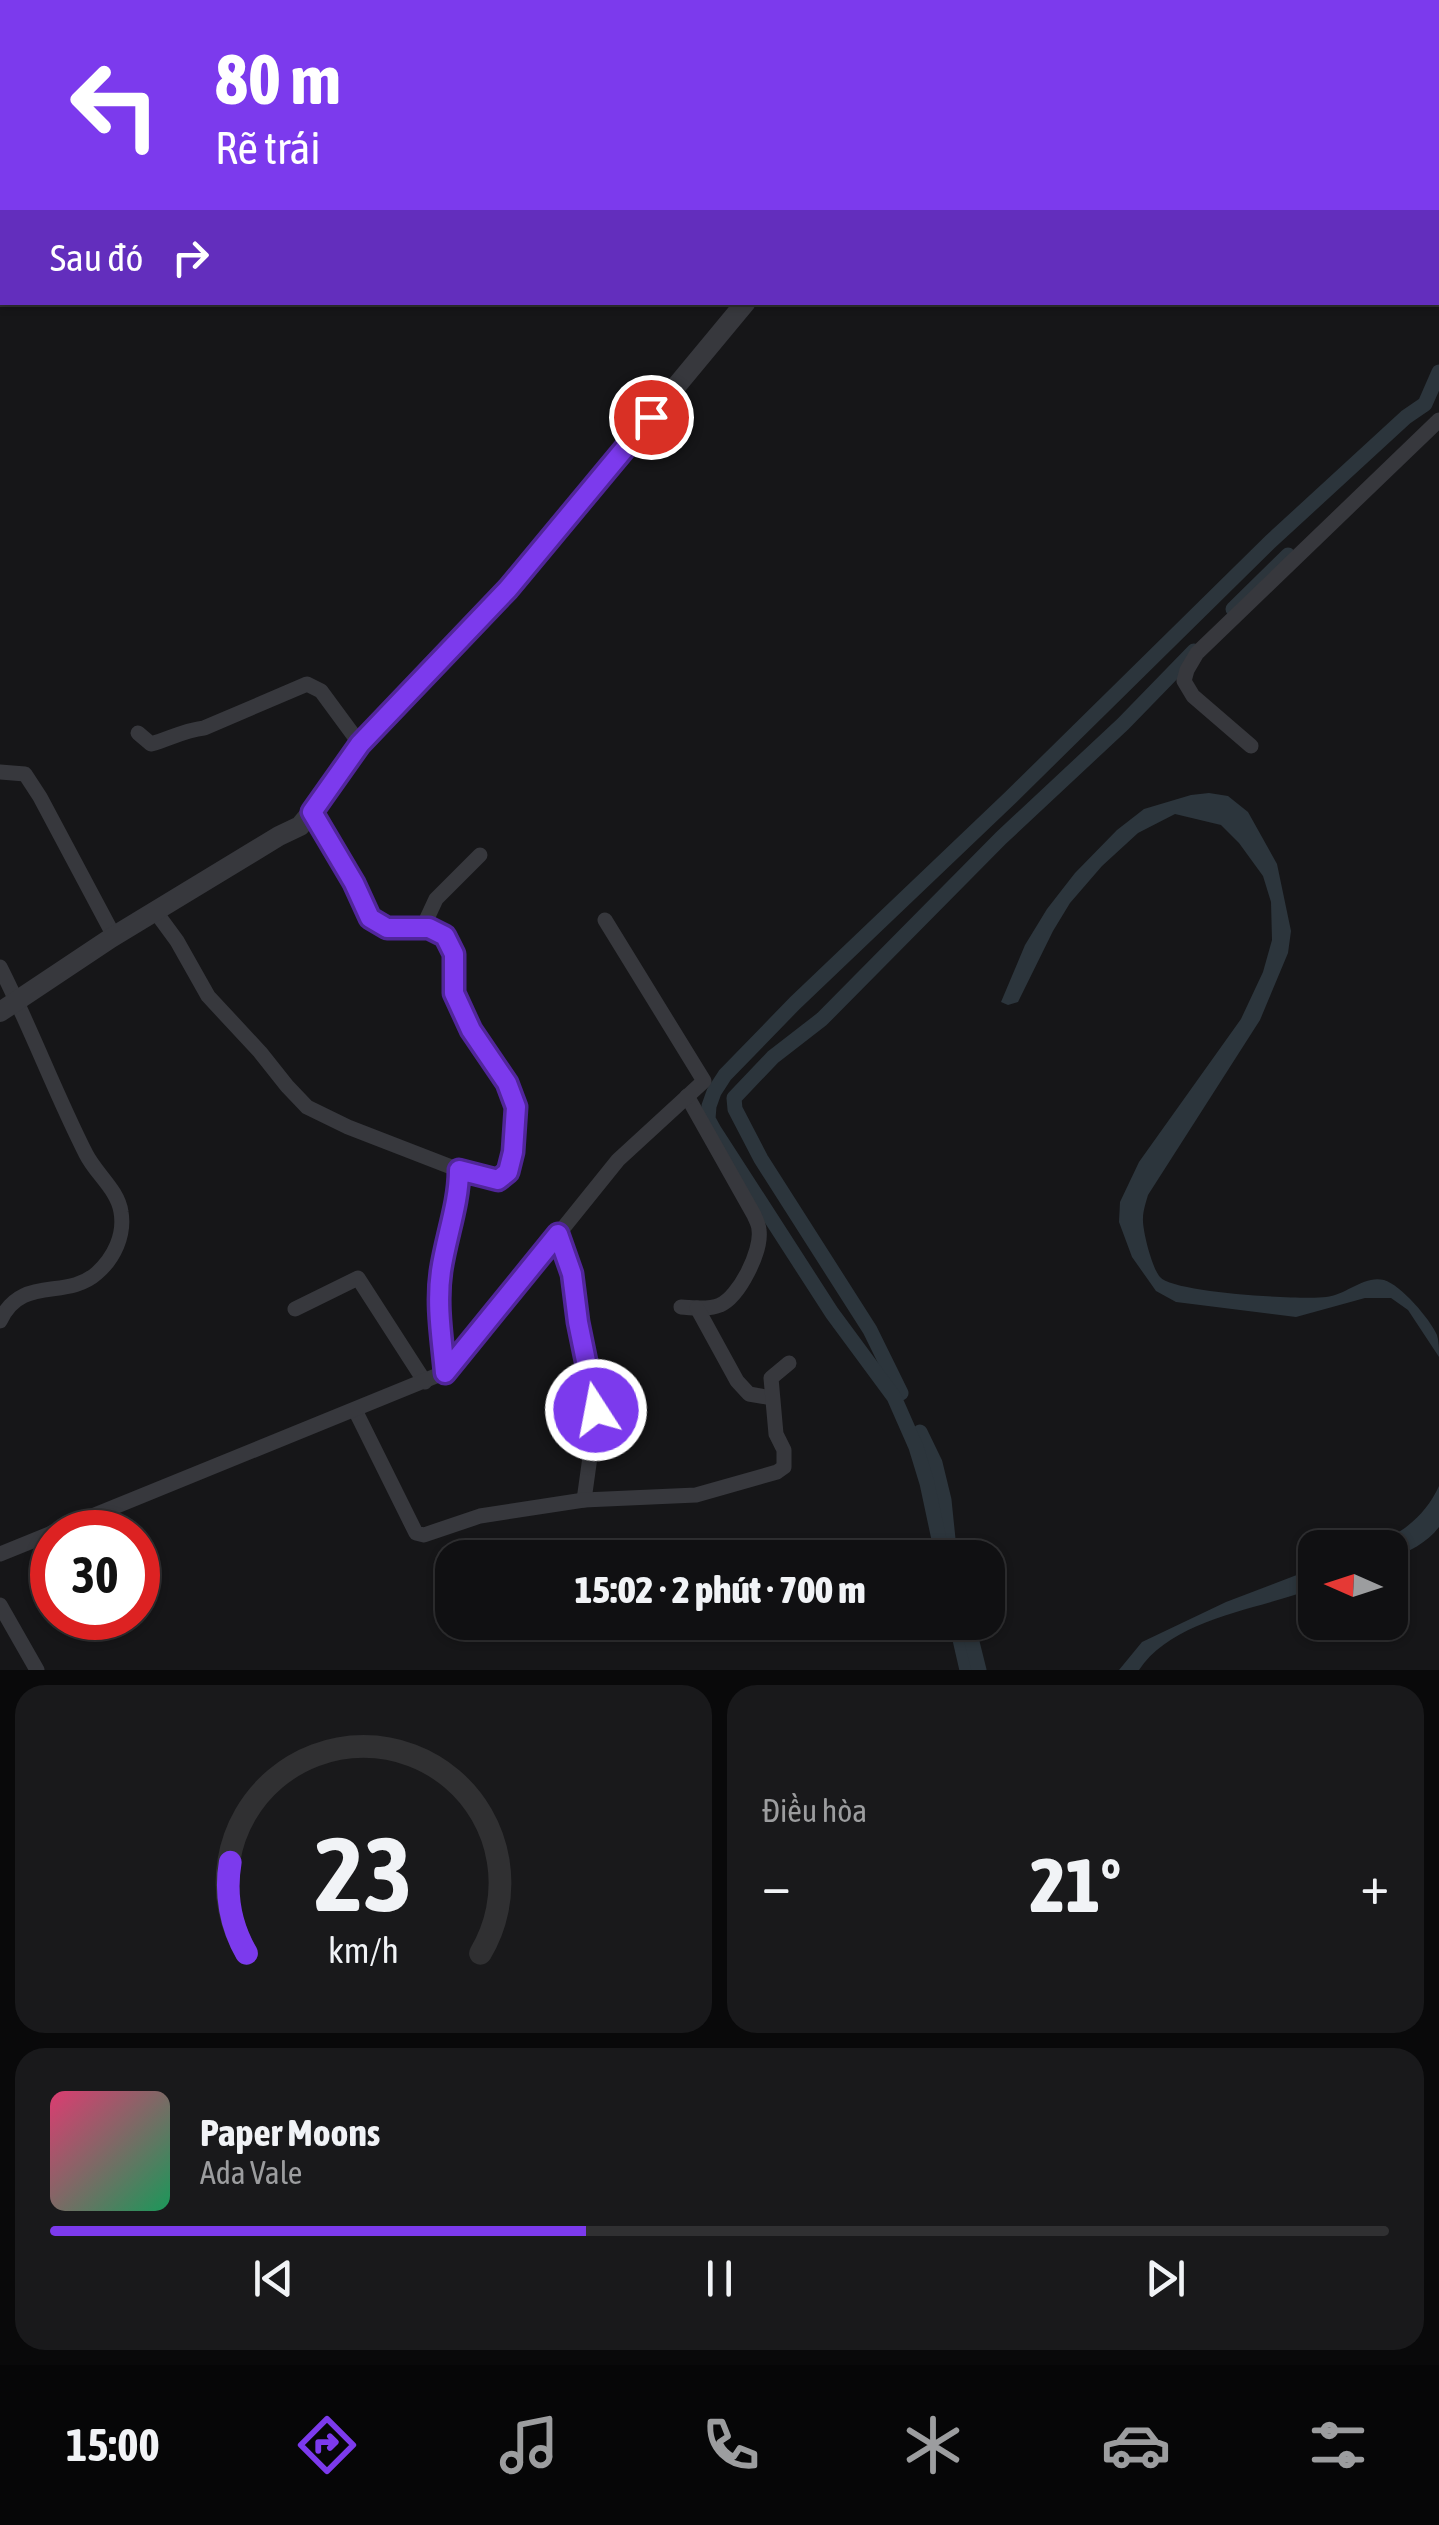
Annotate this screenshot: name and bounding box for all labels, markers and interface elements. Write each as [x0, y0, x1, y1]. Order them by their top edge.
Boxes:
text: 80 m [215, 39, 341, 119]
icon: left [50, 40, 180, 170]
text: Rẽ trái [215, 122, 321, 174]
icon: right [163, 230, 218, 285]
text: Sau đó [50, 236, 143, 279]
pin [609, 375, 694, 460]
icon: arrive [624, 390, 679, 445]
position arrow [544, 1358, 648, 1462]
speed limit sign: 30 [30, 1510, 160, 1640]
north arrow [1298, 1530, 1408, 1640]
map controls [1298, 1530, 1408, 1640]
text: 15:02 · 2 phút · 700 m [574, 1568, 866, 1611]
text: Điều hòa [762, 1792, 867, 1829]
text: 23 [315, 1814, 412, 1933]
text: 21° [1030, 1842, 1121, 1928]
text: − [762, 1853, 791, 1916]
text: + [1360, 1853, 1389, 1916]
text: km/h [328, 1930, 399, 1971]
text: Paper Moons [200, 2111, 380, 2154]
text: Ada Vale [200, 2154, 302, 2191]
icon: previous [246, 2251, 301, 2306]
icon: pause [692, 2251, 747, 2306]
icon: next [1138, 2251, 1193, 2306]
icon: directions [292, 2410, 362, 2480]
icon: music [494, 2410, 564, 2480]
icon: phone [696, 2410, 766, 2480]
icon: climate [898, 2410, 968, 2480]
icon: car [1101, 2410, 1171, 2480]
icon: filters [1303, 2410, 1373, 2480]
text: 15:00 [66, 2419, 160, 2471]

